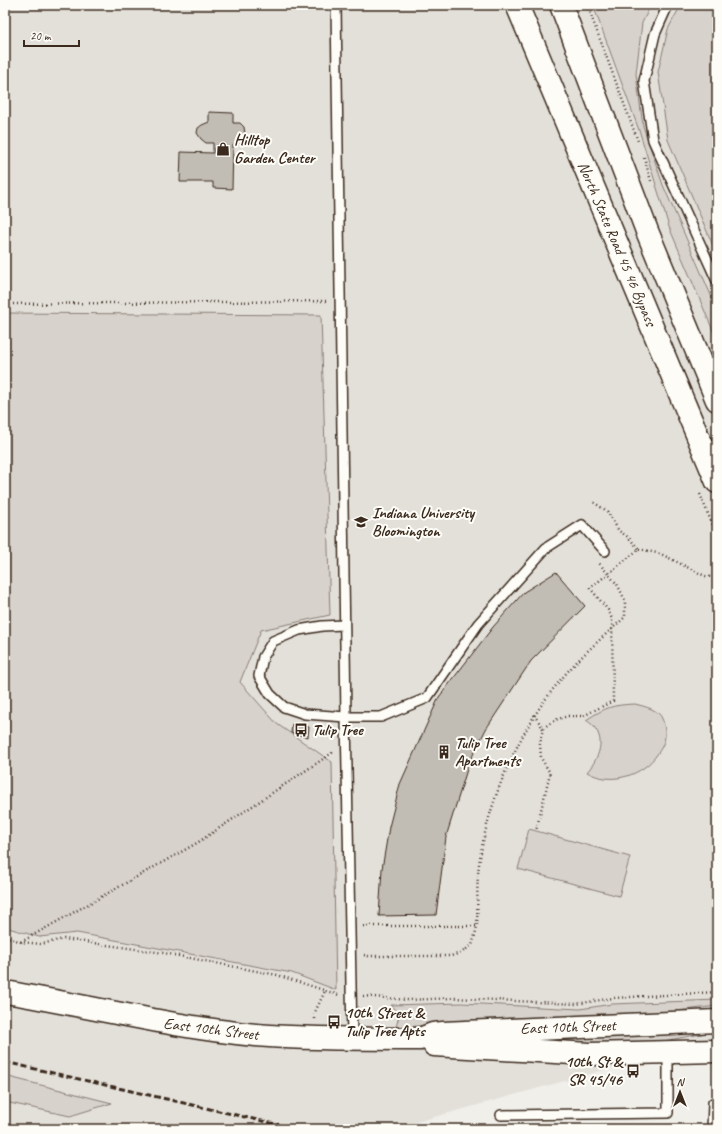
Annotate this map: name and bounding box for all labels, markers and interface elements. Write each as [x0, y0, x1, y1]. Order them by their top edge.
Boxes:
scale bar [24, 22, 79, 48]
text: 20 m [30, 28, 52, 44]
place label: Hilltop Garden Center [234, 130, 317, 168]
shop icon: Hilltop Garden Center [215, 141, 231, 157]
street label: North State Road 45 46 Bypass [573, 159, 661, 331]
place label: Indiana University Bloomington [372, 503, 475, 541]
school or university icon: Indiana University Bloomington [353, 514, 369, 530]
place label: Tulip Tree [312, 720, 364, 740]
bus stop icon: Tulip Tree [293, 722, 309, 738]
place label: Tulip Tree Apartments [455, 733, 522, 771]
building icon: Tulip Tree Apartments [436, 744, 452, 760]
place label: 10th Street & Tulip Tree Apts [345, 1003, 426, 1041]
street label: East 10th Street [162, 1013, 261, 1045]
bus stop icon: 10th Street & Tulip Tree Apts [326, 1014, 342, 1030]
street label: East 10th Street [520, 1015, 618, 1039]
place label: 10th St & SR 45/46 [565, 1052, 624, 1090]
bus stop icon: 10th St & SR 45/46 [625, 1063, 641, 1079]
north arrow [660, 1072, 700, 1112]
text: N [677, 1075, 686, 1089]

